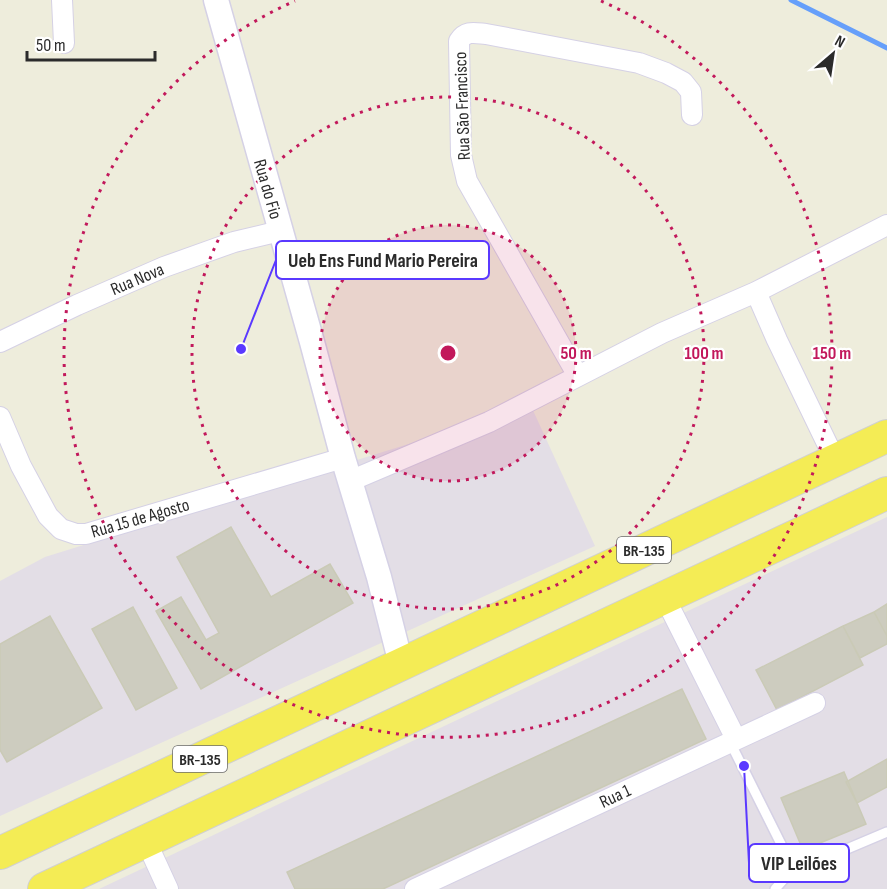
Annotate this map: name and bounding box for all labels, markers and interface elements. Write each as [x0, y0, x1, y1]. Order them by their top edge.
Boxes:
scale bar [27, 24, 154, 62]
north arrow [803, 24, 863, 84]
text: N [831, 32, 848, 53]
text: 50 m [36, 35, 66, 56]
street label: Rua São Francisco [450, 51, 475, 161]
street label: Rua do Fio [249, 157, 286, 222]
callout: Ueb Ens Fund Mario Pereira [276, 241, 489, 279]
text: Ueb Ens Fund Mario Pereira [288, 249, 478, 273]
street label: Rua Nova [107, 259, 167, 300]
centre of rings [438, 343, 458, 363]
text: 50 m [560, 343, 592, 364]
text: 100 m [685, 343, 724, 364]
text: 150 m [813, 343, 851, 364]
street label: Rua 15 de Agosto [88, 494, 192, 543]
road number: BR-135 [617, 537, 671, 563]
road number: BR-135 [173, 746, 227, 772]
street label: Rua 1 [596, 780, 635, 813]
callout: VIP Leilões [749, 844, 849, 882]
text: VIP Leilões [761, 852, 837, 876]

